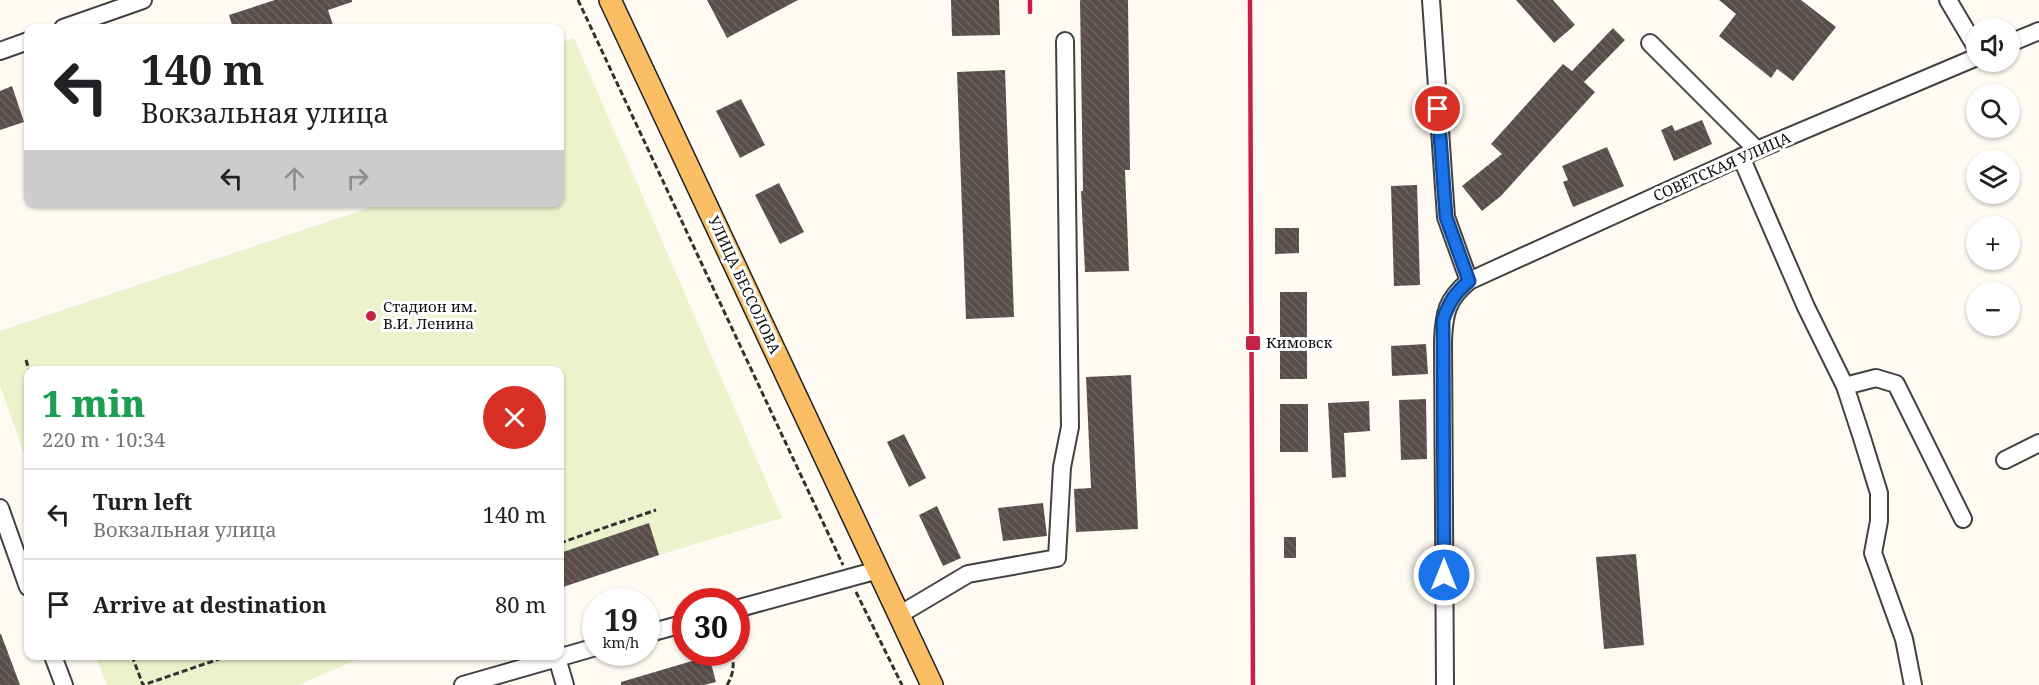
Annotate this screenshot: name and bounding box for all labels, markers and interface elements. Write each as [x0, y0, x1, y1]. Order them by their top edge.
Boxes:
map controls [1966, 18, 2020, 336]
button: sound [1966, 18, 2020, 72]
text: 140 m [141, 40, 265, 97]
icon: left [42, 48, 120, 126]
pin [1412, 83, 1463, 134]
button: search [1966, 84, 2020, 138]
icon: arrive [1421, 92, 1454, 125]
text: Вокзальная улица [141, 94, 389, 131]
street label: СОВЕТСКАЯ УЛИЦА [1650, 127, 1794, 205]
button: layers [1966, 150, 2020, 204]
icon: left [215, 162, 248, 195]
icon: ahead [278, 162, 311, 195]
icon: right [341, 162, 374, 195]
street label: УЛИЦА БЕССОЛОВА [704, 212, 786, 357]
button: + [1966, 216, 2020, 270]
button: − [1966, 282, 2020, 336]
place label: Стадион им. В.И. Ленина [383, 296, 477, 333]
marker: Стадион им. В.И. Ленина [364, 309, 378, 323]
place label: Кимовск [1266, 332, 1332, 352]
marker: Кимовск [1244, 334, 1262, 352]
text: 1 min [42, 379, 145, 428]
button: close [483, 386, 546, 449]
text: 220 m · 10:34 [42, 426, 165, 453]
text: Turn left [93, 486, 192, 516]
icon: left [42, 498, 75, 531]
text: 140 m [483, 499, 546, 529]
text: Вокзальная улица [93, 516, 277, 543]
position arrow [1412, 543, 1476, 607]
icon: arrive [42, 588, 75, 621]
speed limit sign: 30 [672, 588, 750, 666]
text: Arrive at destination [93, 589, 327, 619]
text: 80 m [495, 589, 546, 619]
text: 19 [604, 599, 638, 640]
text: km/h [603, 632, 639, 652]

